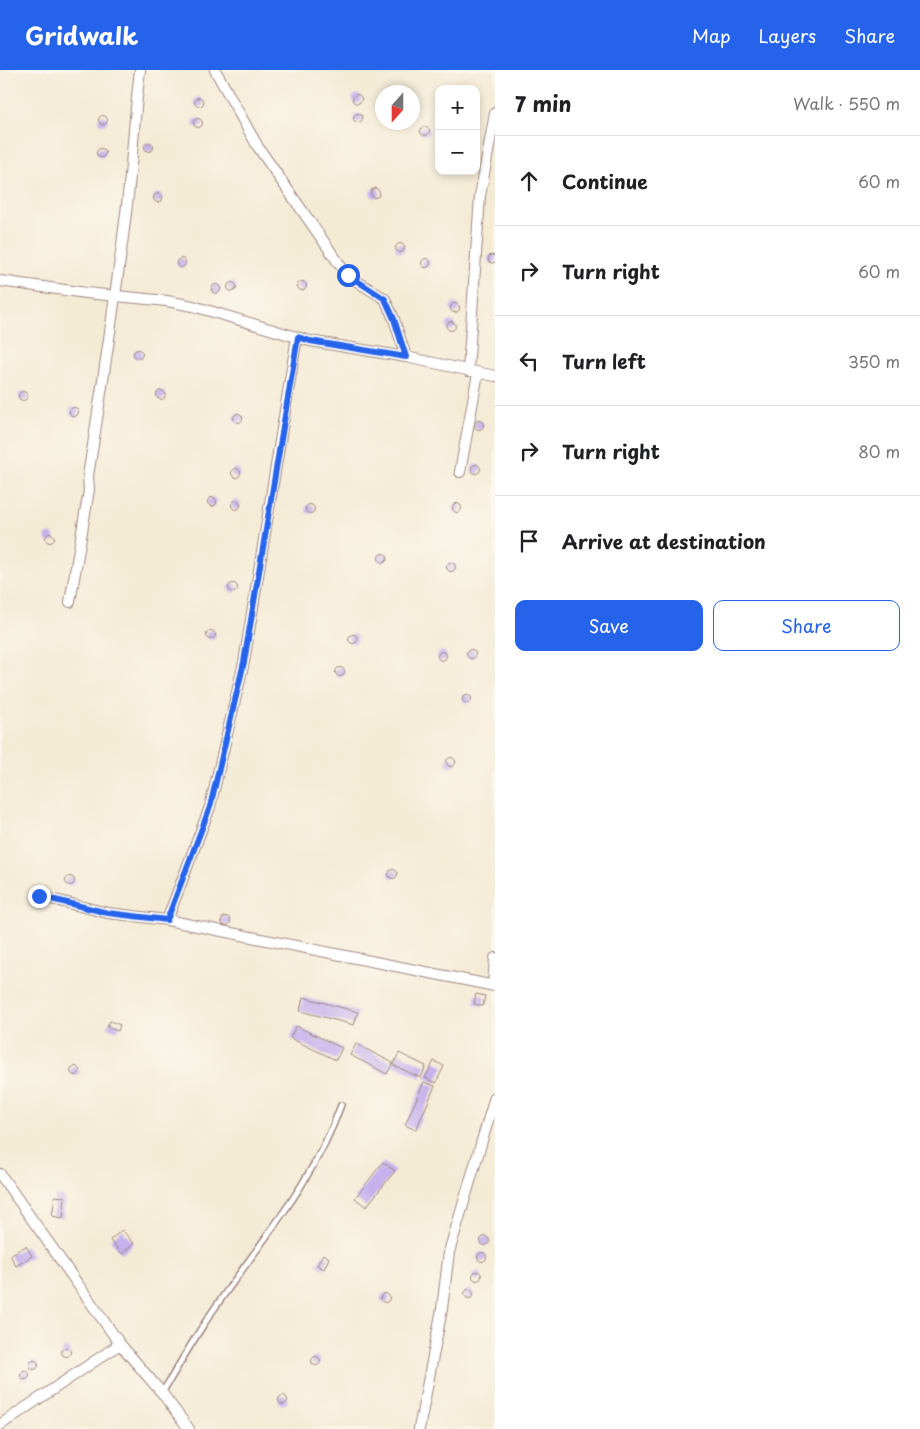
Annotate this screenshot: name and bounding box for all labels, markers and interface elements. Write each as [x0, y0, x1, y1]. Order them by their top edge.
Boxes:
text: Gridwalk [25, 17, 138, 53]
text: Map [692, 22, 731, 49]
text: Layers [759, 22, 816, 49]
text: Share [844, 22, 895, 49]
north arrow [375, 85, 420, 130]
map controls [435, 85, 480, 175]
button: + [435, 85, 480, 130]
text: 7 min [515, 87, 571, 119]
text: Walk · 550 m [793, 91, 900, 115]
button: − [435, 130, 480, 175]
icon: ahead [515, 167, 543, 195]
text: Continue [562, 167, 648, 195]
text: 60 m [858, 169, 900, 193]
icon: right [515, 257, 543, 285]
text: Turn right [562, 257, 660, 285]
text: 60 m [858, 259, 900, 283]
route start [337, 264, 360, 287]
icon: left [515, 347, 543, 375]
text: Turn left [562, 347, 646, 375]
text: 350 m [848, 349, 900, 373]
icon: right [515, 437, 543, 465]
text: Turn right [562, 437, 660, 465]
text: 80 m [858, 439, 900, 463]
icon: arrive [515, 527, 543, 555]
text: Arrive at destination [562, 527, 766, 555]
button: Save [515, 600, 703, 651]
button: Share [713, 600, 900, 651]
route end [28, 885, 51, 908]

